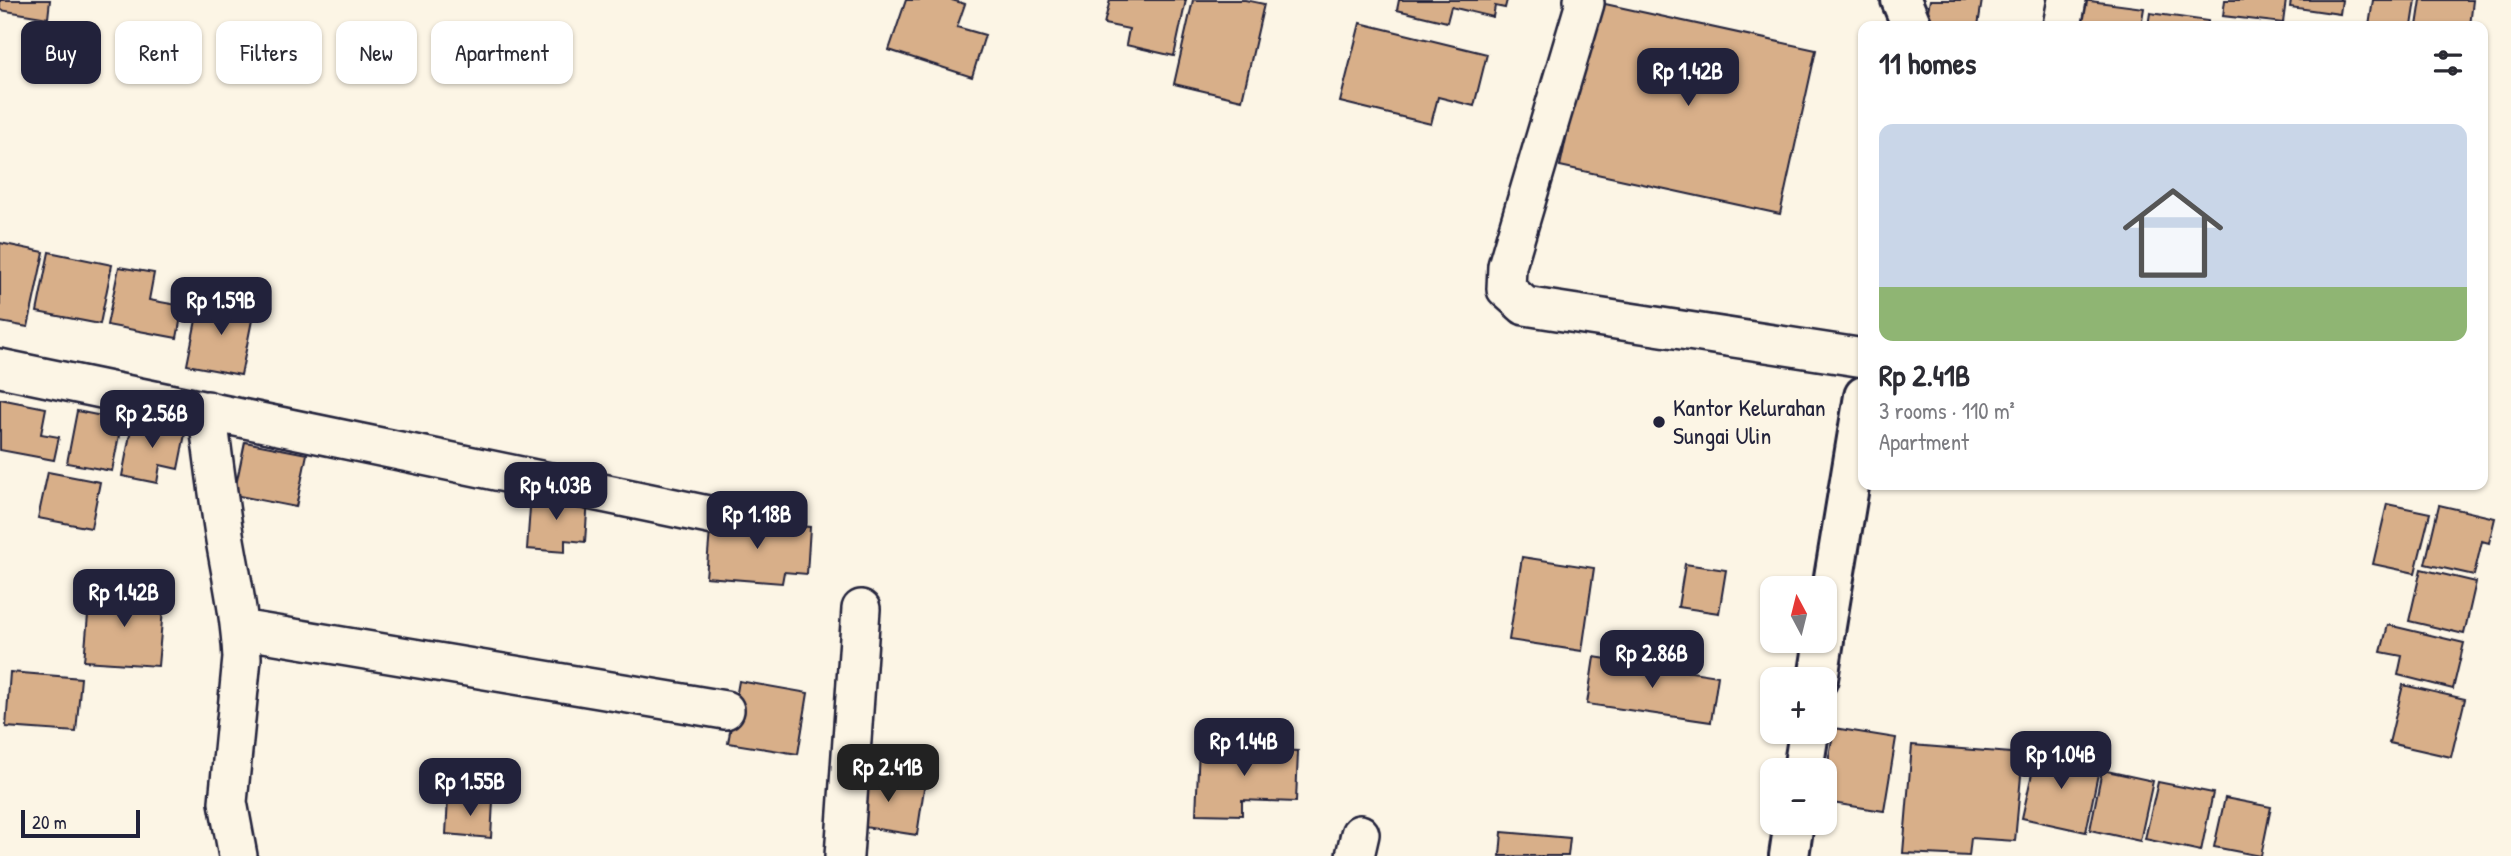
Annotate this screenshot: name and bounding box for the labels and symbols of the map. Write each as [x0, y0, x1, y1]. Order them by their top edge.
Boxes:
pin: Rp 1.42B [1616, 48, 1760, 108]
pin: Rp 1.59B [149, 278, 293, 337]
pin: Rp 2.56B [80, 391, 224, 450]
place label: Kantor Kelurahan Sungai Ulin [1673, 391, 1826, 451]
marker: Kantor Kelurahan Sungai Ulin [1651, 414, 1667, 430]
pin: Rp 4.03B [484, 462, 628, 522]
pin: Rp 1.18B [685, 491, 829, 551]
pin: Rp 1.42B [52, 570, 196, 629]
north arrow [1760, 576, 1838, 653]
pin: Rp 2.86B [1580, 630, 1724, 690]
pin: Rp 1.44B [1172, 718, 1316, 778]
pin: Rp 1.04B [1989, 732, 2133, 791]
pin: Rp 2.41B [816, 744, 960, 804]
pin: Rp 1.55B [398, 758, 542, 818]
scale bar [21, 807, 140, 839]

